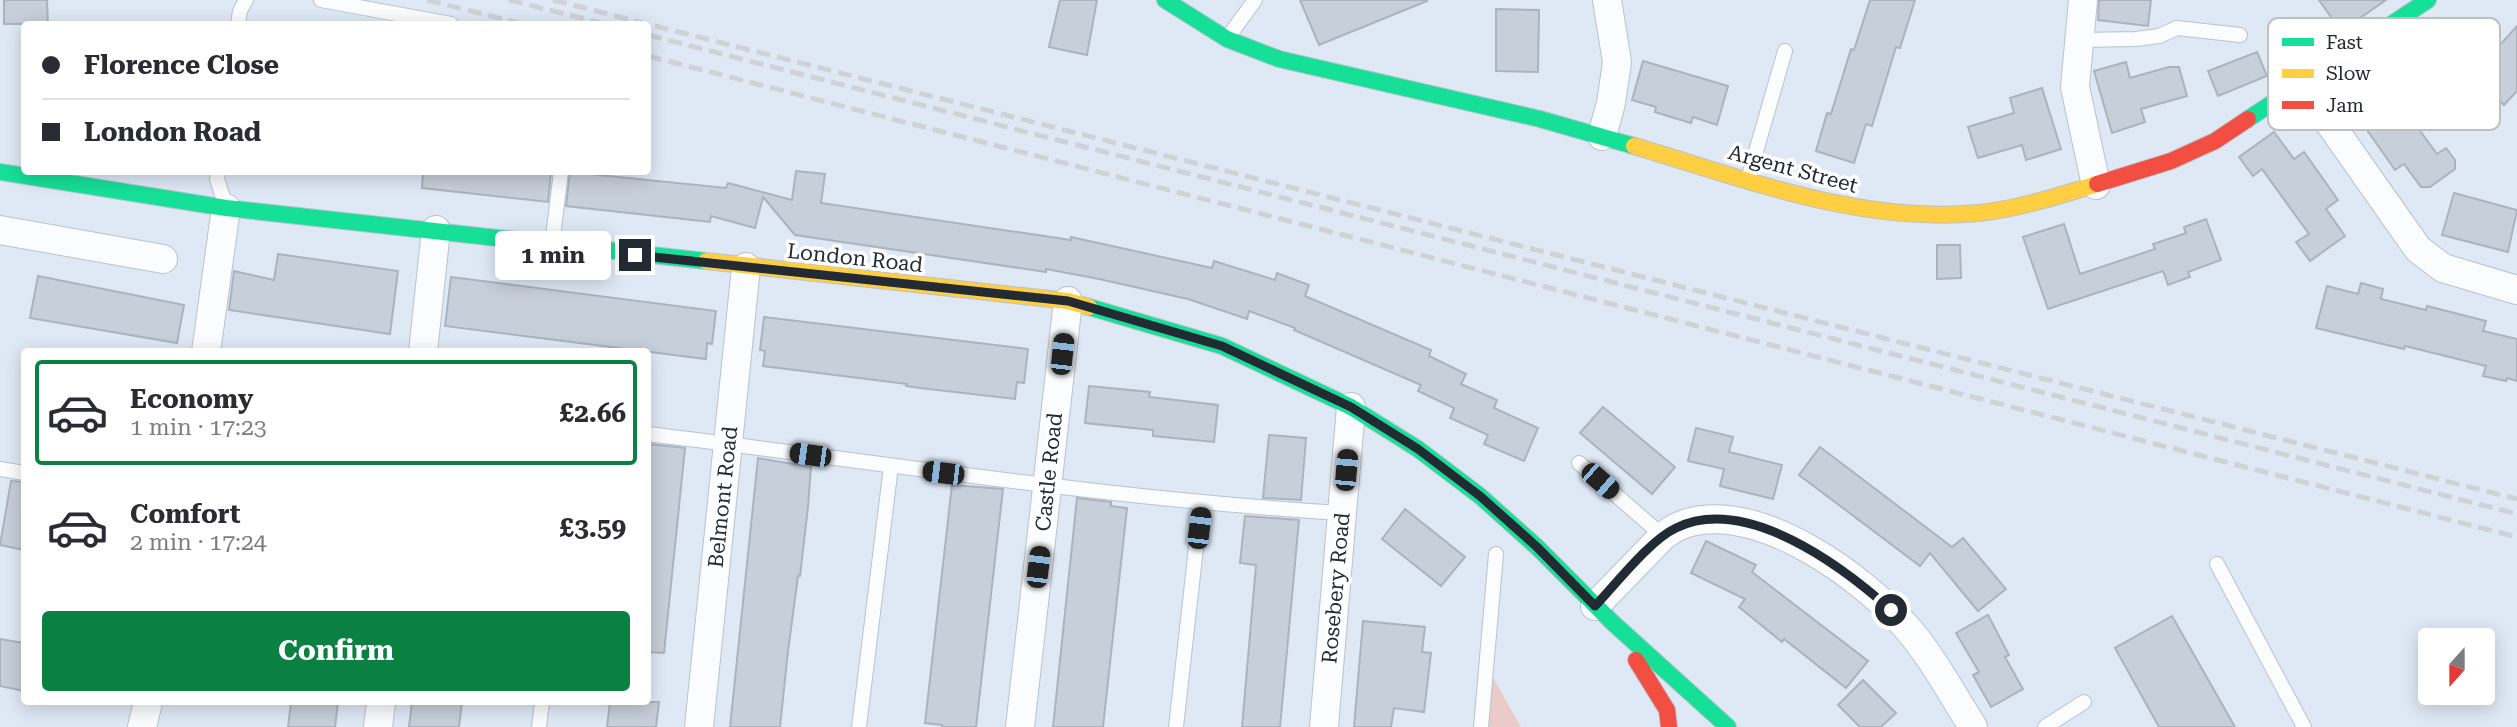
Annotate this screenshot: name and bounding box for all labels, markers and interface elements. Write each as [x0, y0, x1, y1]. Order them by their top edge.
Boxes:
legend [2268, 18, 2500, 130]
text: Fast [2326, 31, 2363, 54]
text: Florence Close [84, 50, 279, 80]
text: Slow [2326, 62, 2371, 85]
text: Jam [2326, 94, 2364, 117]
text: London Road [84, 117, 261, 147]
street label: Argent Street [1726, 140, 1860, 198]
callout: 1 min [495, 230, 610, 280]
route end [619, 239, 651, 271]
street label: London Road [786, 239, 925, 277]
text: 1 min [521, 242, 585, 269]
car [1050, 332, 1075, 376]
icon: car [46, 381, 109, 444]
text: Economy [130, 384, 253, 414]
text: £2.66 [560, 398, 626, 428]
street label: Castle Road [1031, 411, 1067, 533]
text: 1 min · 17:23 [130, 414, 267, 441]
street label: Belmont Road [704, 424, 742, 569]
car [788, 442, 833, 468]
car [1334, 448, 1359, 492]
car [1578, 459, 1623, 503]
car [921, 460, 966, 486]
icon: car [46, 496, 109, 559]
text: Comfort [130, 499, 240, 529]
car [1187, 506, 1212, 550]
street label: Rosebery Road [1317, 511, 1355, 665]
text: £3.59 [560, 513, 626, 543]
text: 2 min · 17:24 [130, 529, 267, 556]
car [1026, 545, 1051, 589]
route start [1875, 594, 1907, 626]
button: Confirm [42, 611, 630, 691]
north arrow [2418, 628, 2496, 705]
map controls [2418, 628, 2495, 705]

